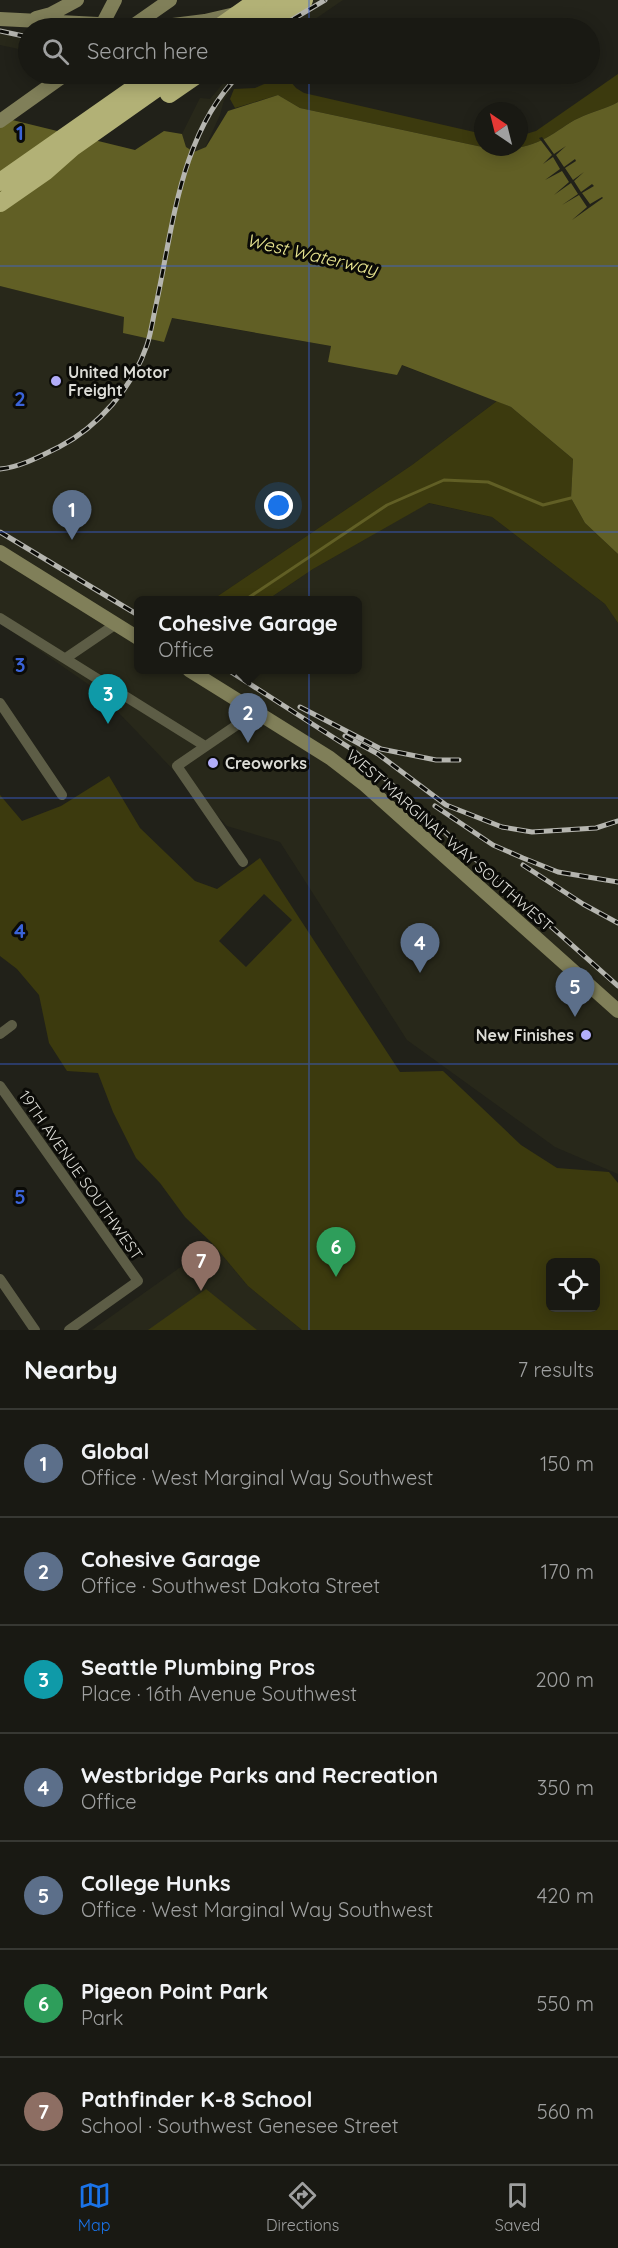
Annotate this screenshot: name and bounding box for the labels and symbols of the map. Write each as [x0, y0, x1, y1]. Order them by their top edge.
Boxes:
north arrow [474, 102, 528, 156]
text: 1 [16, 120, 24, 145]
water label: West Waterway [244, 228, 382, 281]
place label: United Motor Freight [68, 362, 170, 400]
marker: United Motor Freight [49, 374, 63, 388]
text: 2 [14, 386, 26, 411]
pin: 1 [52, 490, 92, 540]
your location [264, 491, 293, 520]
text: 3 [15, 652, 25, 677]
pin: 3 [88, 674, 128, 724]
pin: 2 [228, 694, 268, 743]
street label: WEST MARGINAL WAY SOUTHWEST [343, 745, 558, 935]
place label: Creoworks [225, 753, 307, 773]
marker: Creoworks [206, 756, 220, 770]
text: 4 [14, 918, 26, 943]
pin: 4 [400, 924, 440, 973]
pin: 5 [556, 968, 594, 1017]
place label: New Finishes [476, 1025, 574, 1045]
marker: New Finishes [579, 1028, 593, 1042]
street label: 19TH AVENUE SOUTHWEST [15, 1086, 147, 1264]
text: 5 [14, 1184, 26, 1209]
pin: 6 [316, 1228, 356, 1277]
pin: 7 [182, 1242, 220, 1291]

